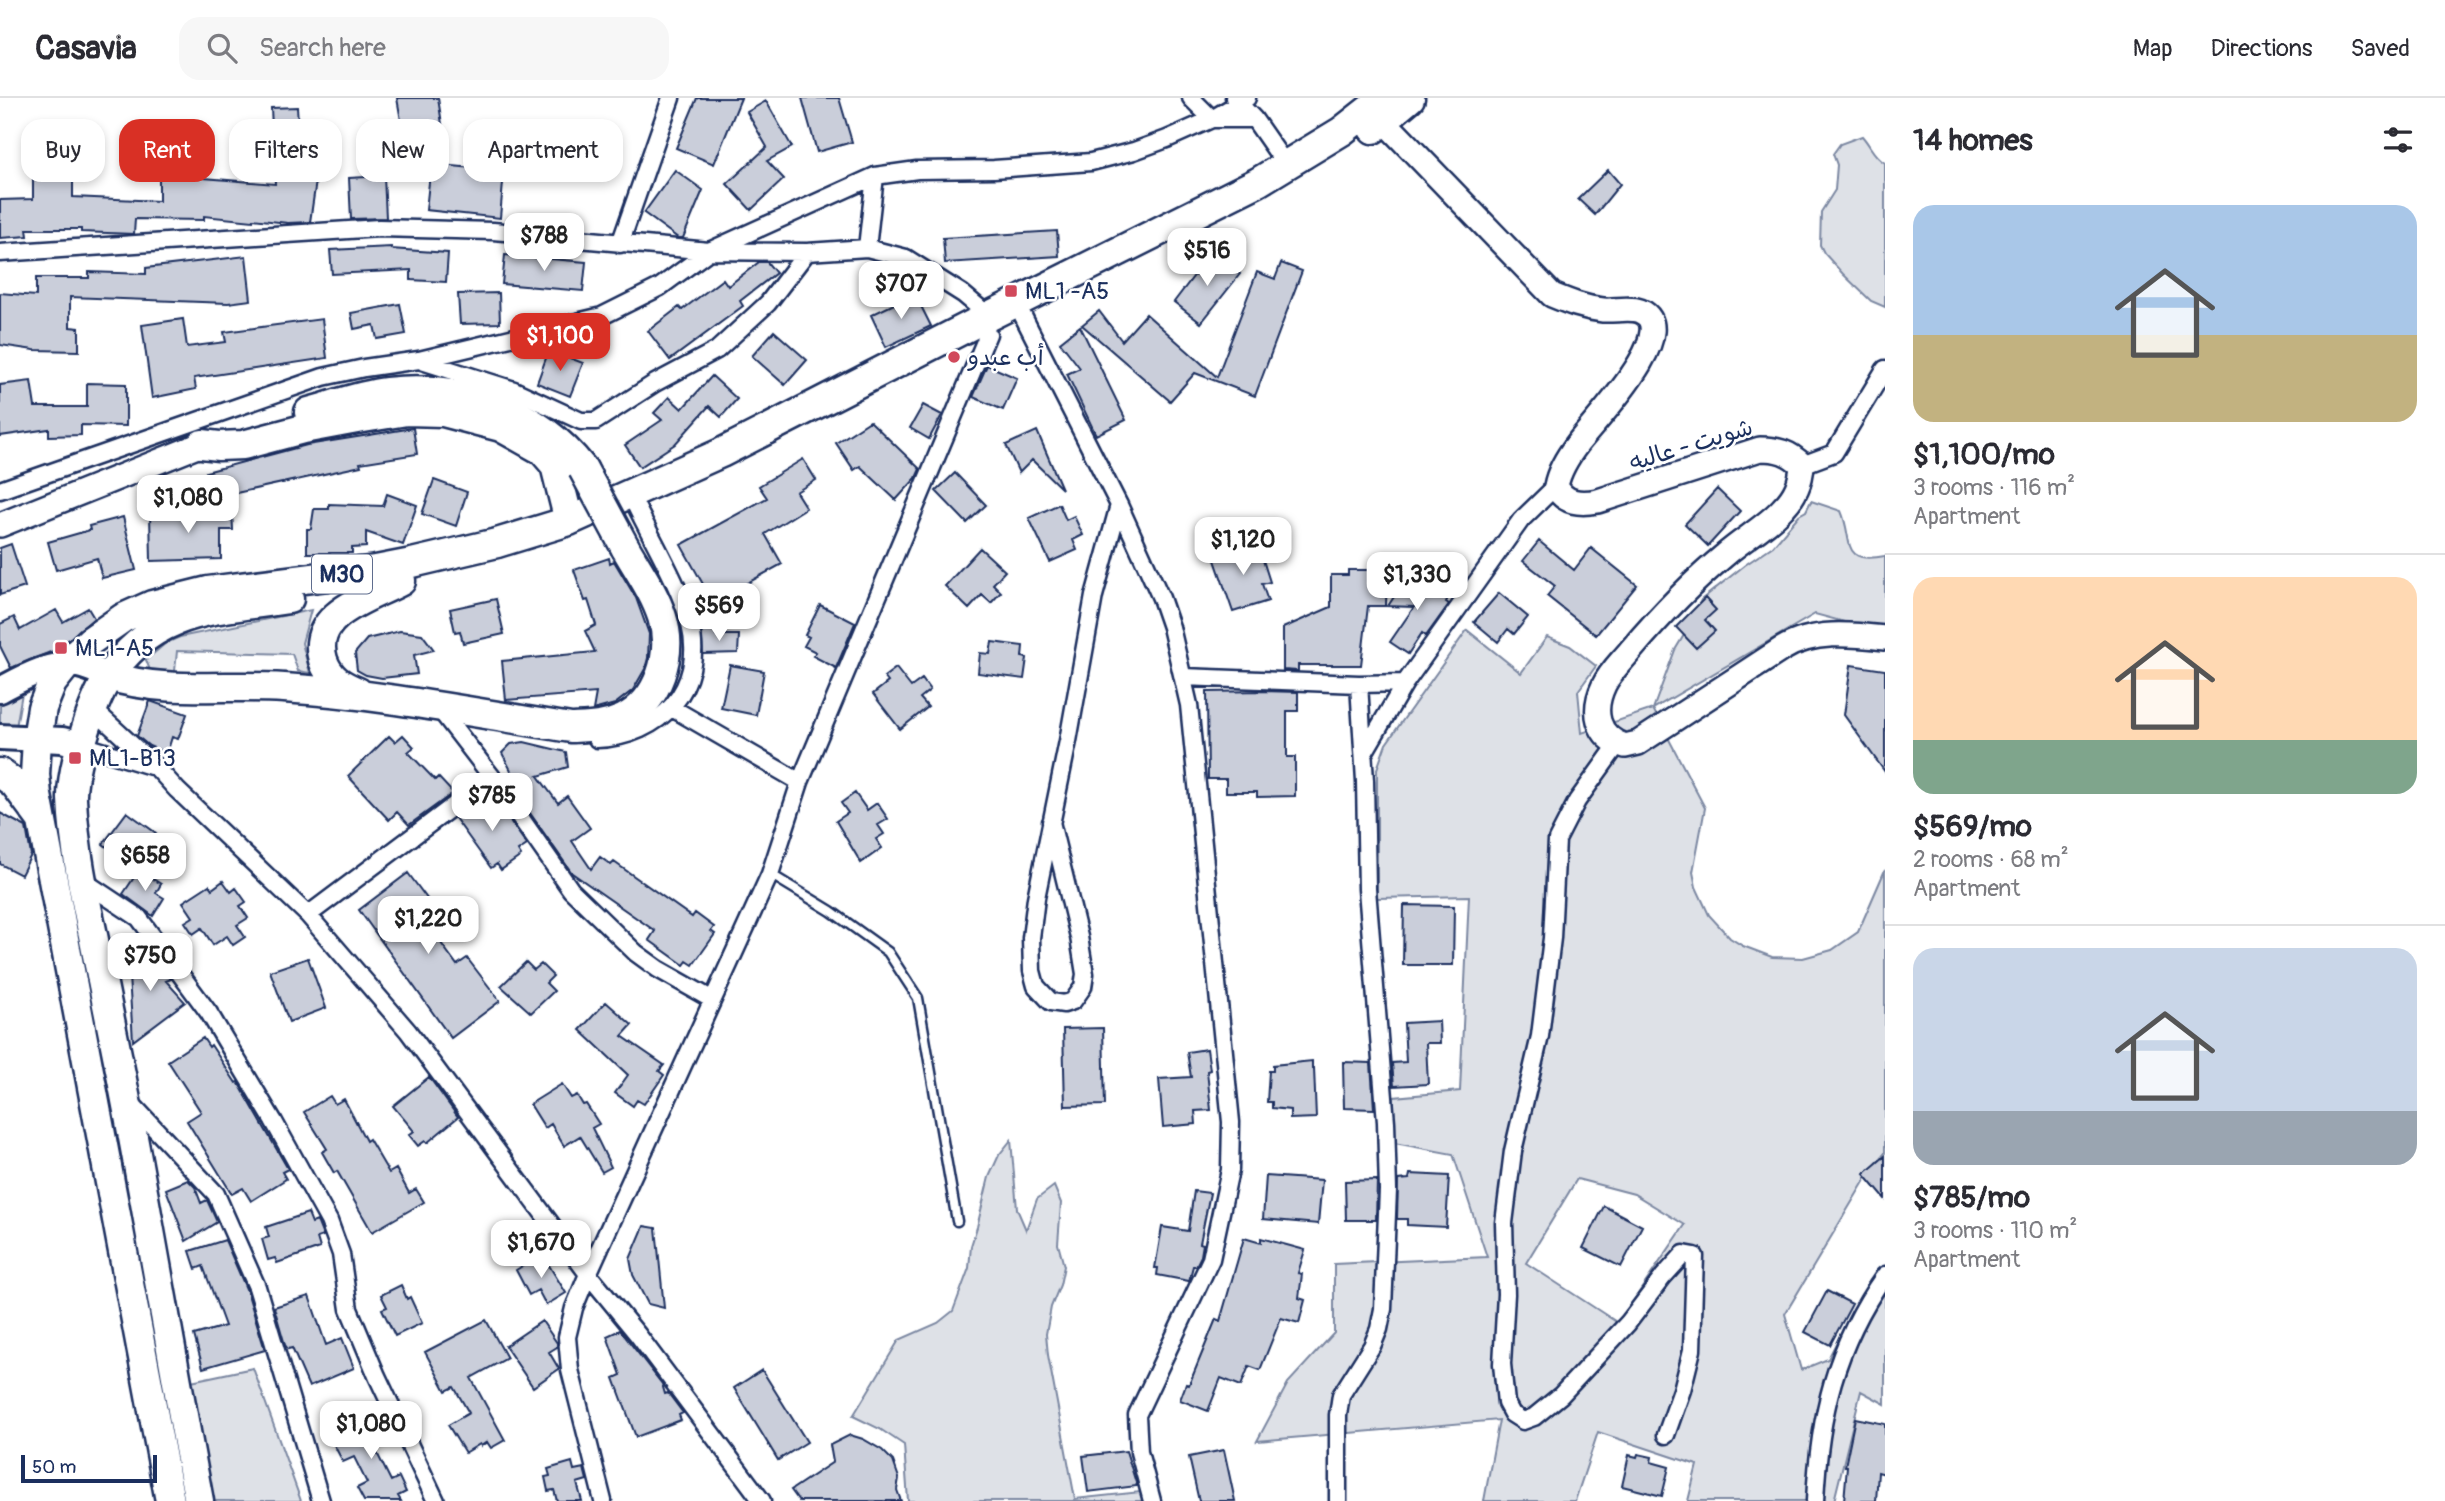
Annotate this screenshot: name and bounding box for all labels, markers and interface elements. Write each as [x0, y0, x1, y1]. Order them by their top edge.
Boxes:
search box [179, 17, 669, 80]
text: Casavia [35, 28, 137, 69]
icon: search [203, 29, 241, 67]
text: Search here [259, 32, 386, 64]
text: Map [2133, 34, 2173, 63]
text: Directions [2211, 34, 2312, 63]
text: Saved [2350, 34, 2410, 63]
chip: Buy [21, 119, 105, 182]
chip: Rent [119, 119, 215, 182]
chip: Filters [229, 119, 342, 182]
chip: New [356, 119, 449, 182]
chip: Apartment [463, 119, 623, 182]
icon: filters [2379, 121, 2417, 159]
text: 14 homes [1913, 122, 2033, 159]
pin: $788 [503, 214, 585, 273]
text: $788 [520, 221, 568, 250]
pin: $516 [1166, 228, 1248, 288]
text: $516 [1183, 236, 1231, 265]
icon: home [2102, 250, 2228, 376]
pin: $707 [860, 262, 942, 321]
text: $707 [875, 269, 927, 298]
place label: ML1 -A5 [1025, 277, 1109, 306]
marker: ML1 -A5 [1003, 283, 1019, 299]
pin: $1,100 [503, 314, 617, 373]
text: $1,100 [526, 321, 594, 350]
place label: أب عبدو [967, 342, 1044, 372]
marker: أب عبدو [946, 349, 962, 365]
street label: شويت - عاليه [1626, 412, 1756, 478]
text: $1,100/mo [1913, 436, 2055, 473]
text: 3 rooms · 116 m² [1913, 473, 2075, 502]
pin: $1,080 [131, 476, 245, 535]
text: $1,080 [153, 483, 223, 512]
text: Apartment [1913, 502, 2020, 531]
pin: $1,120 [1186, 518, 1300, 577]
text: $1,120 [1211, 525, 1275, 554]
pin: $1,330 [1360, 552, 1474, 612]
road number: M30 [312, 554, 372, 594]
text: $1,330 [1383, 560, 1451, 589]
pin: $569 [678, 584, 760, 643]
text: $569 [694, 591, 744, 620]
icon: home [2102, 622, 2228, 748]
place label: ML1-A5 [75, 634, 154, 663]
marker: ML1-A5 [53, 640, 69, 656]
place label: ML1-B13 [89, 744, 176, 773]
marker: ML1-B13 [67, 750, 83, 766]
pin: $785 [451, 774, 533, 833]
text: $785 [468, 781, 516, 810]
text: $569/mo [1913, 808, 2032, 845]
pin: $658 [104, 834, 186, 893]
text: $658 [120, 841, 170, 870]
text: 2 rooms · 68 m² [1913, 845, 2069, 874]
text: Apartment [1913, 874, 2020, 903]
pin: $1,220 [371, 896, 485, 956]
text: $1,220 [394, 904, 462, 933]
pin: $750 [109, 934, 191, 993]
text: $750 [124, 941, 176, 970]
icon: home [2102, 993, 2228, 1119]
text: $785/mo [1913, 1179, 2030, 1216]
text: 3 rooms · 110 m² [1913, 1216, 2077, 1245]
pin: $1,670 [484, 1220, 598, 1280]
text: $1,670 [507, 1228, 575, 1257]
text: Apartment [1913, 1245, 2020, 1274]
pin: $1,080 [314, 1402, 428, 1461]
text: $1,080 [336, 1409, 406, 1438]
scale bar [21, 1452, 158, 1484]
text: 50 m [32, 1455, 76, 1479]

